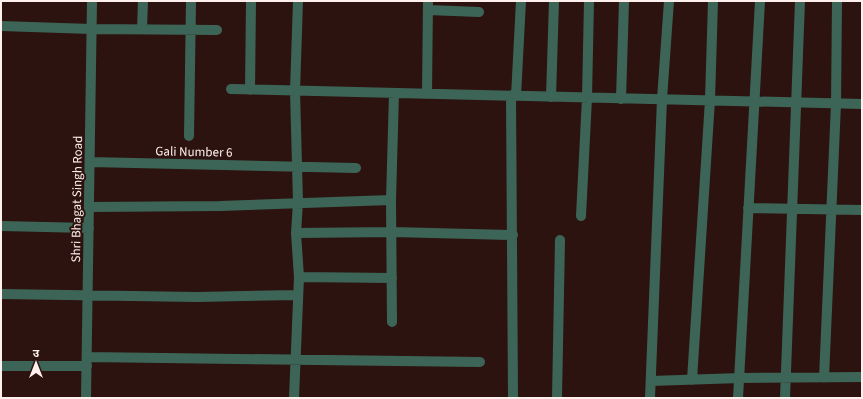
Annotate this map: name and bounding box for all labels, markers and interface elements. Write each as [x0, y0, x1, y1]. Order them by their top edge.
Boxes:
street label: Shri Bhagat Singh Road [67, 136, 87, 263]
street label: Gali Number 6 [155, 142, 233, 162]
north arrow [16, 343, 56, 383]
text: उ [33, 346, 40, 361]

